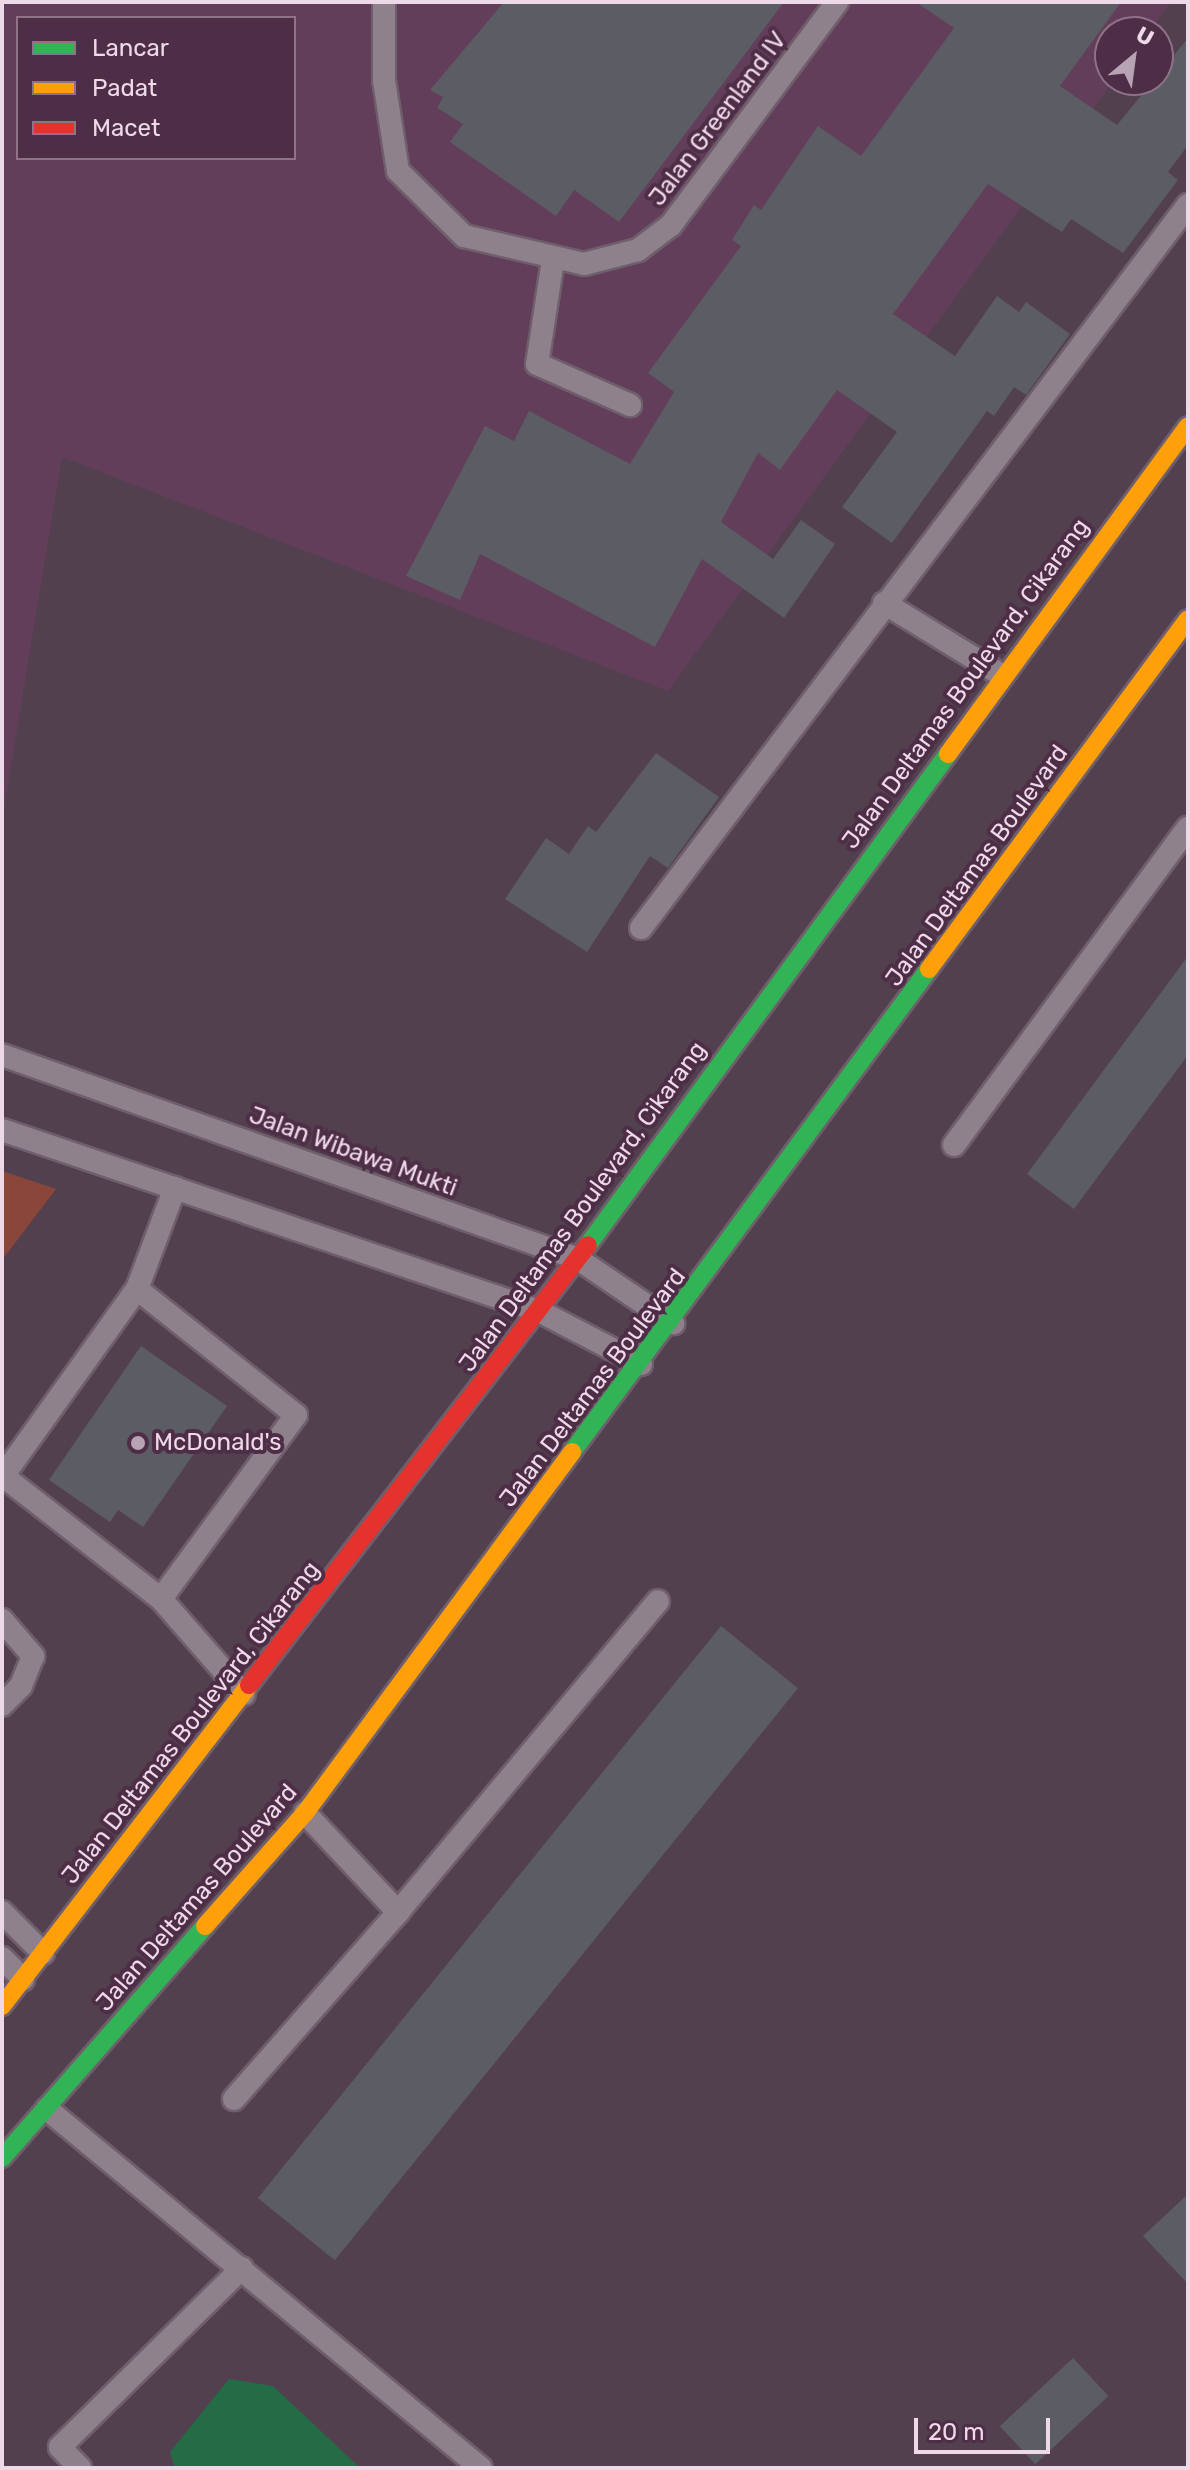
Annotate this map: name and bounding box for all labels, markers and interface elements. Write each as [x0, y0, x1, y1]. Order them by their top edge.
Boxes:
legend [16, 16, 296, 160]
north arrow [1094, 16, 1174, 96]
text: U [1131, 21, 1158, 52]
street label: Jalan Greenland IV [643, 26, 793, 212]
text: Lancar [92, 34, 169, 62]
text: Padat [92, 74, 157, 102]
text: Macet [92, 114, 160, 142]
street label: Jalan Deltamas Boulevard, Cikarang [836, 513, 1096, 855]
street label: Jalan Deltamas Boulevard [880, 740, 1074, 992]
street label: Jalan Deltamas Boulevard, Cikarang [453, 1036, 713, 1378]
street label: Jalan Wibawa Mukti [245, 1101, 461, 1203]
street label: Jalan Deltamas Boulevard [494, 1263, 692, 1513]
place label: McDonald's [154, 1429, 281, 1457]
marker: McDonald's [129, 1434, 147, 1452]
street label: Jalan Deltamas Boulevard, Cikarang [56, 1556, 326, 1890]
street label: Jalan Deltamas Boulevard [91, 1779, 303, 2017]
scale bar [918, 2402, 1054, 2452]
text: 20 m [928, 2418, 985, 2446]

